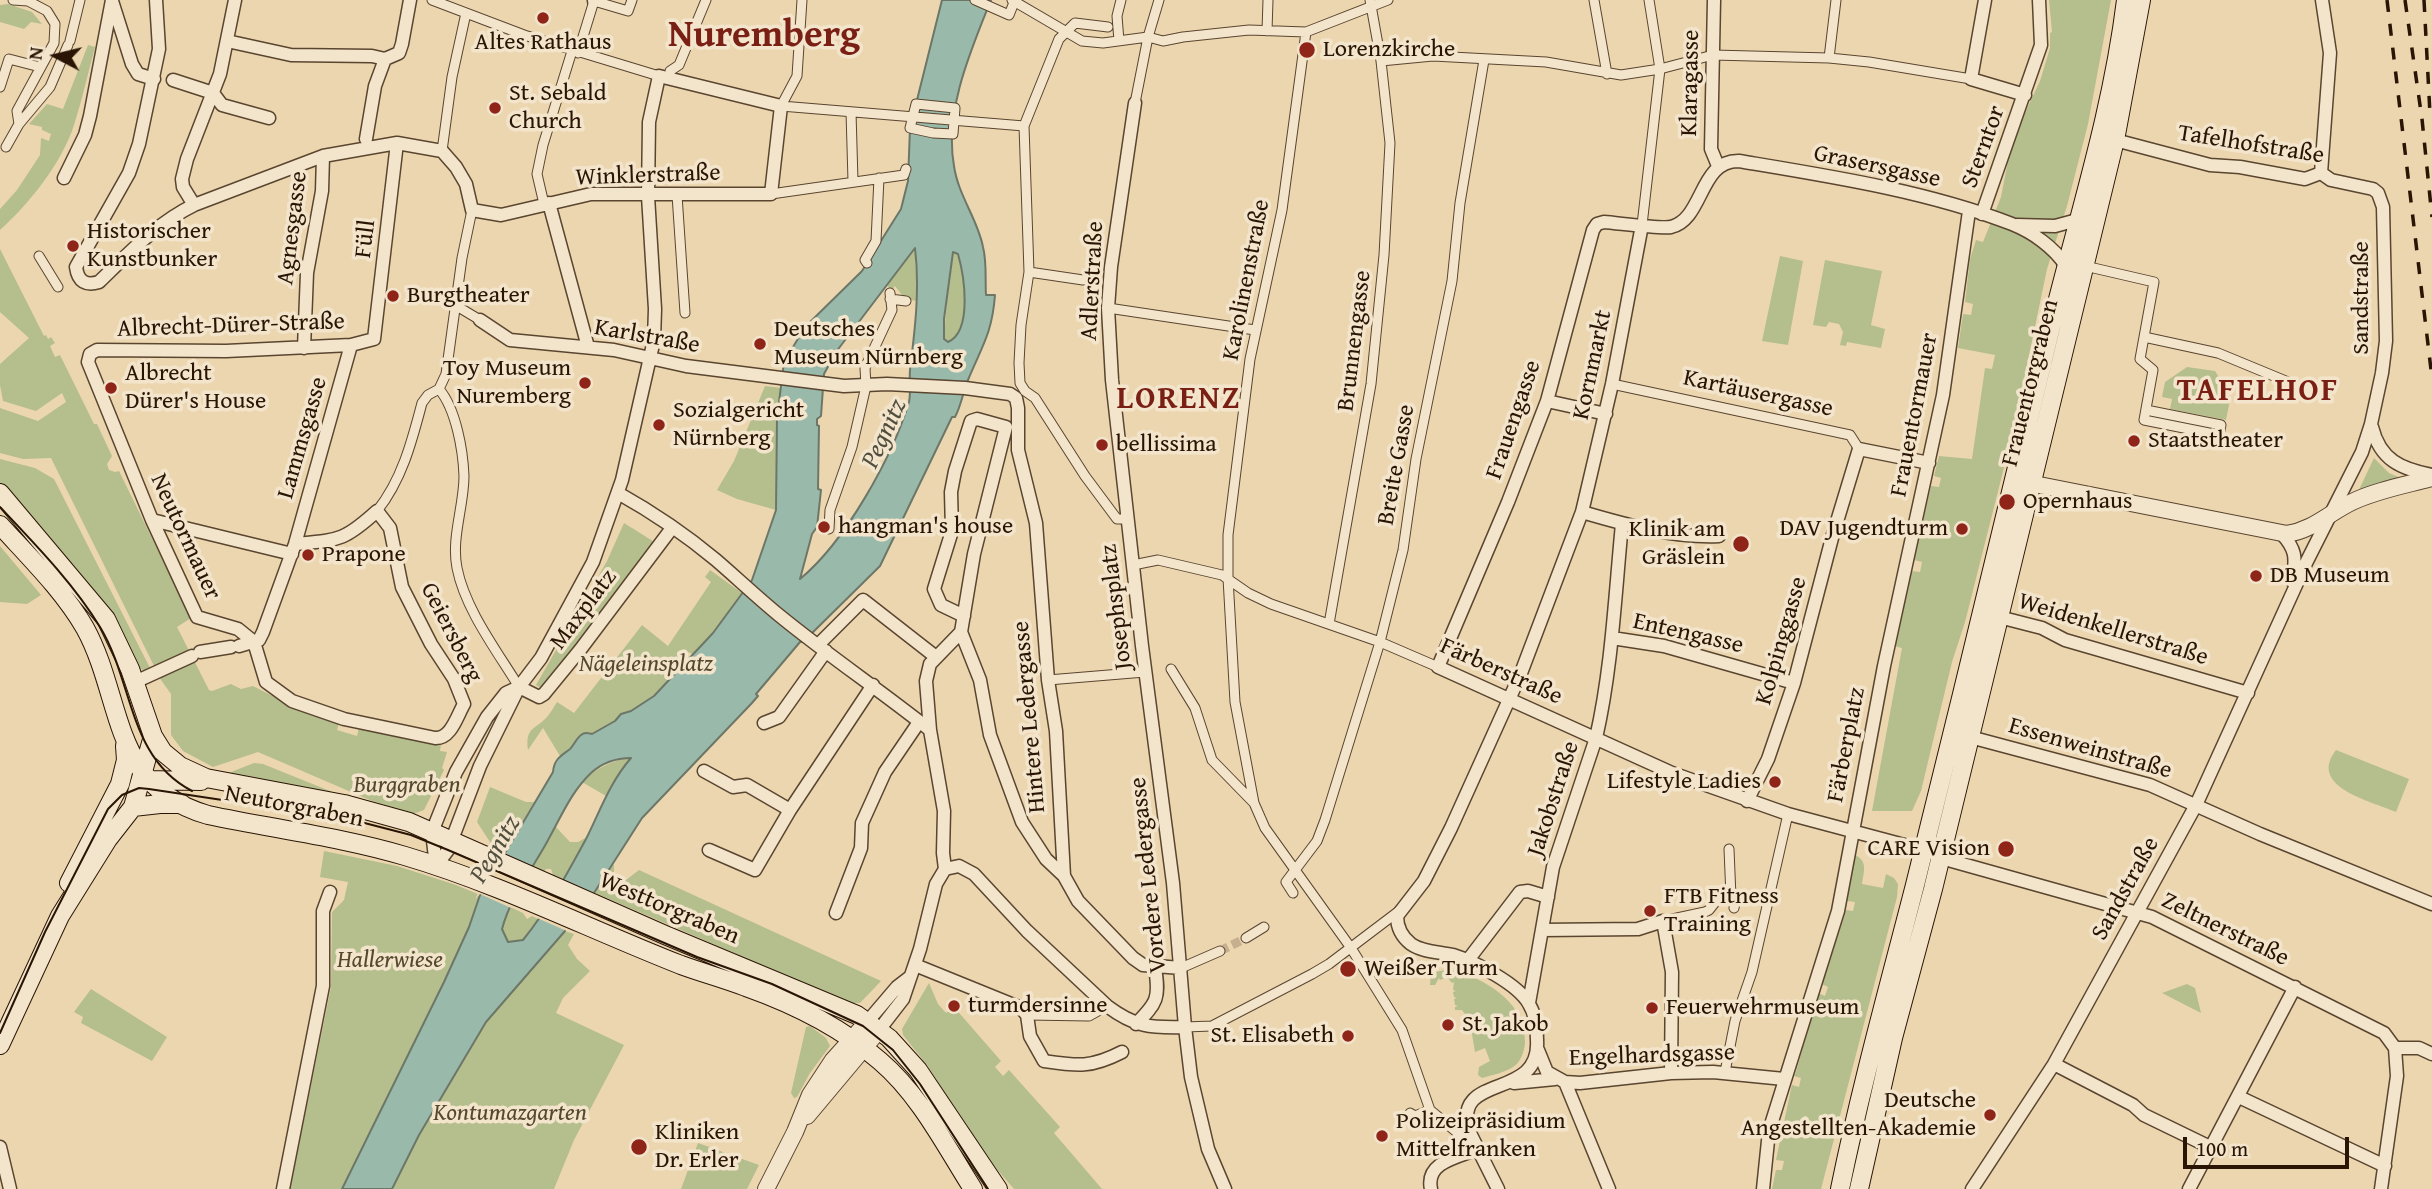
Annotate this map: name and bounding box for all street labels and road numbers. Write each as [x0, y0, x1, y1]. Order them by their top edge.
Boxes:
street label: Klaragasse [1676, 29, 1706, 137]
street label: Sterntor [1956, 102, 2012, 192]
street label: Tafelhofstraße [2176, 119, 2326, 171]
street label: Grasersgasse [1811, 140, 1943, 194]
street label: Winklerstraße [575, 159, 721, 193]
street label: Agnesgasse [272, 169, 314, 287]
street label: Karolinenstraße [1217, 197, 1277, 363]
street label: Füll [349, 218, 383, 260]
street label: Adlerstraße [1075, 221, 1111, 341]
street label: Sandstraße [2348, 241, 2376, 355]
street label: Brunnengasse [1332, 269, 1378, 413]
street label: Frauentorgraben [1996, 296, 2066, 470]
street label: Albrecht-Dürer-Straße [117, 308, 345, 344]
street label: Kornmarkt [1567, 308, 1619, 422]
street label: Karlstraße [592, 314, 702, 360]
street label: Frauentormauer [1885, 331, 1945, 499]
street label: Frauengasse [1480, 357, 1548, 483]
street label: Kartäusergasse [1680, 364, 1836, 424]
street label: Lammsgasse [272, 374, 334, 502]
street label: Breite Gasse [1372, 402, 1422, 528]
street label: Neutormauer [143, 469, 227, 605]
street label: Josephsplatz [1095, 542, 1139, 672]
street label: Maxplatz [544, 564, 624, 656]
street label: Kolpinggasse [1750, 574, 1814, 708]
street label: Geiersberg [414, 578, 488, 688]
street label: Weidenkellerstraße [2015, 587, 2211, 673]
street label: Entengasse [1630, 607, 1746, 661]
street label: Hintere Ledergasse [1007, 620, 1053, 814]
street label: Färberstraße [1435, 632, 1567, 712]
street label: Färberplatz [1822, 685, 1872, 805]
street label: Essenweinstraße [2005, 712, 2175, 786]
street label: Jakobstraße [1522, 738, 1586, 860]
street label: Vordere Ledergasse [1124, 776, 1174, 974]
street label: Neutorgraben [222, 779, 366, 835]
street label: Sandstraße [2086, 832, 2166, 946]
street label: Westtorgraben [595, 867, 743, 951]
street label: Zeltnerstraße [2157, 887, 2293, 973]
street label: Engelhardsgasse [1569, 1039, 1735, 1073]

